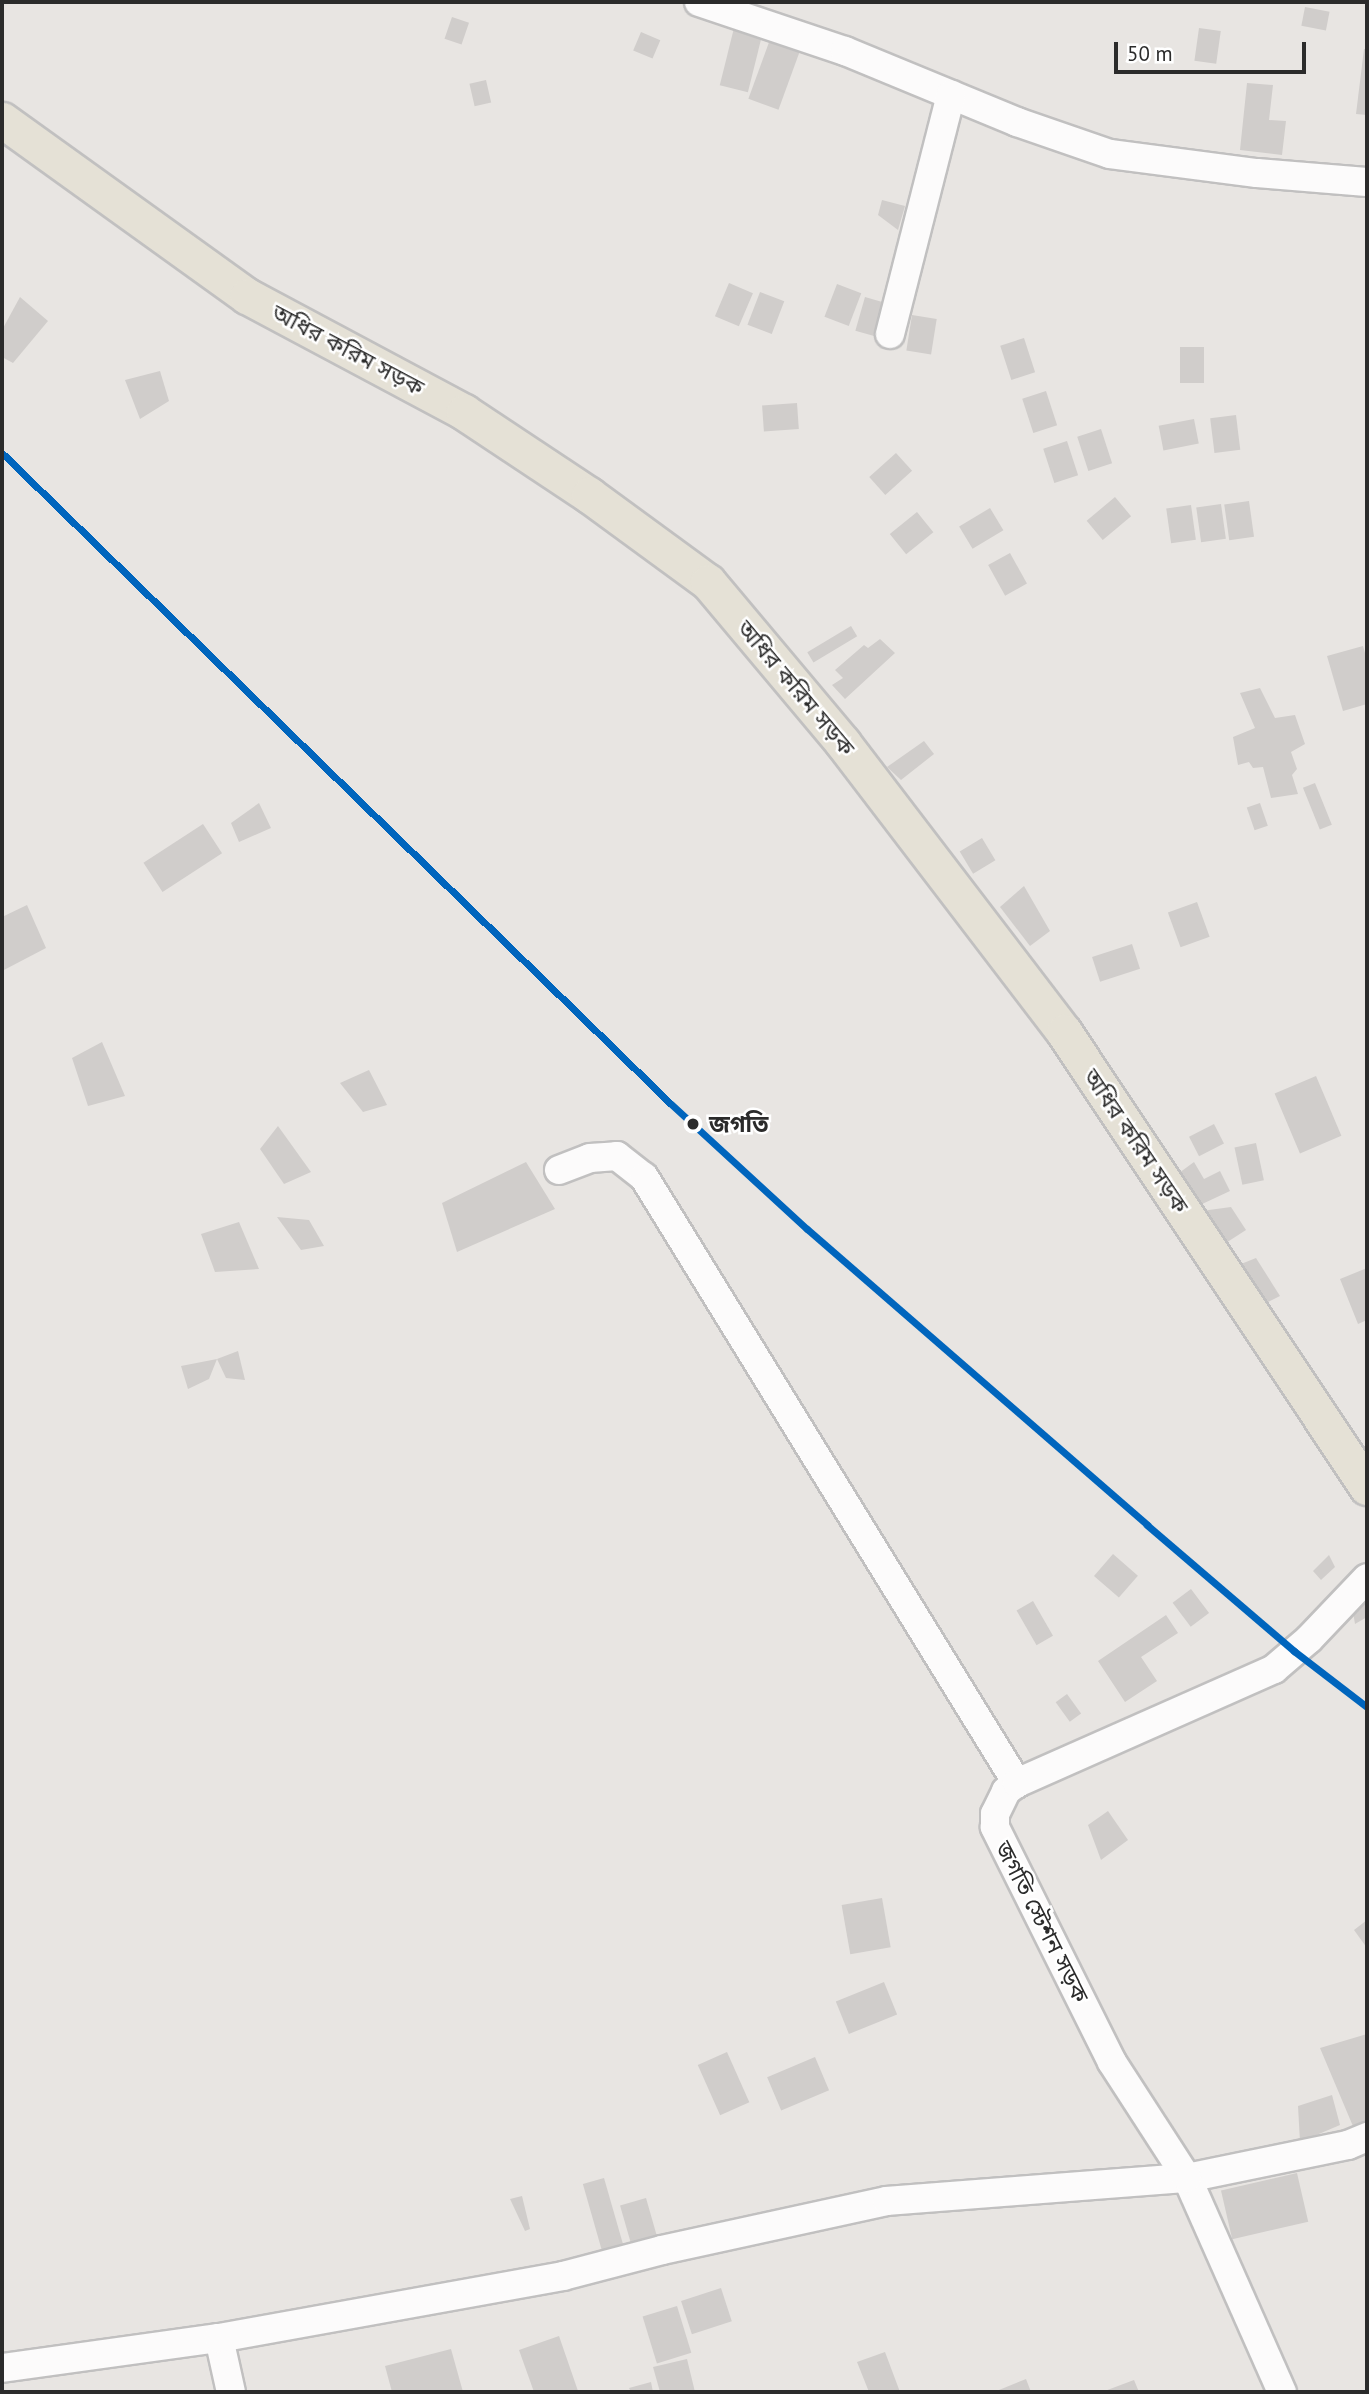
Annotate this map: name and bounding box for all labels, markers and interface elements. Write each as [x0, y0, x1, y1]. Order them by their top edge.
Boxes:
scale bar [1117, 28, 1310, 72]
text: 50 m [1127, 40, 1173, 67]
street label: অধির করিম সড়ক [267, 298, 429, 402]
street label: অধির করিম সড়ক [731, 615, 861, 761]
street label: অধির করিম সড়ক [1078, 1064, 1194, 1218]
place label: জগতি [709, 1110, 768, 1138]
marker: জগতি [683, 1114, 703, 1134]
street label: জগতি স্টেশন সড়ক [989, 1837, 1095, 2007]

